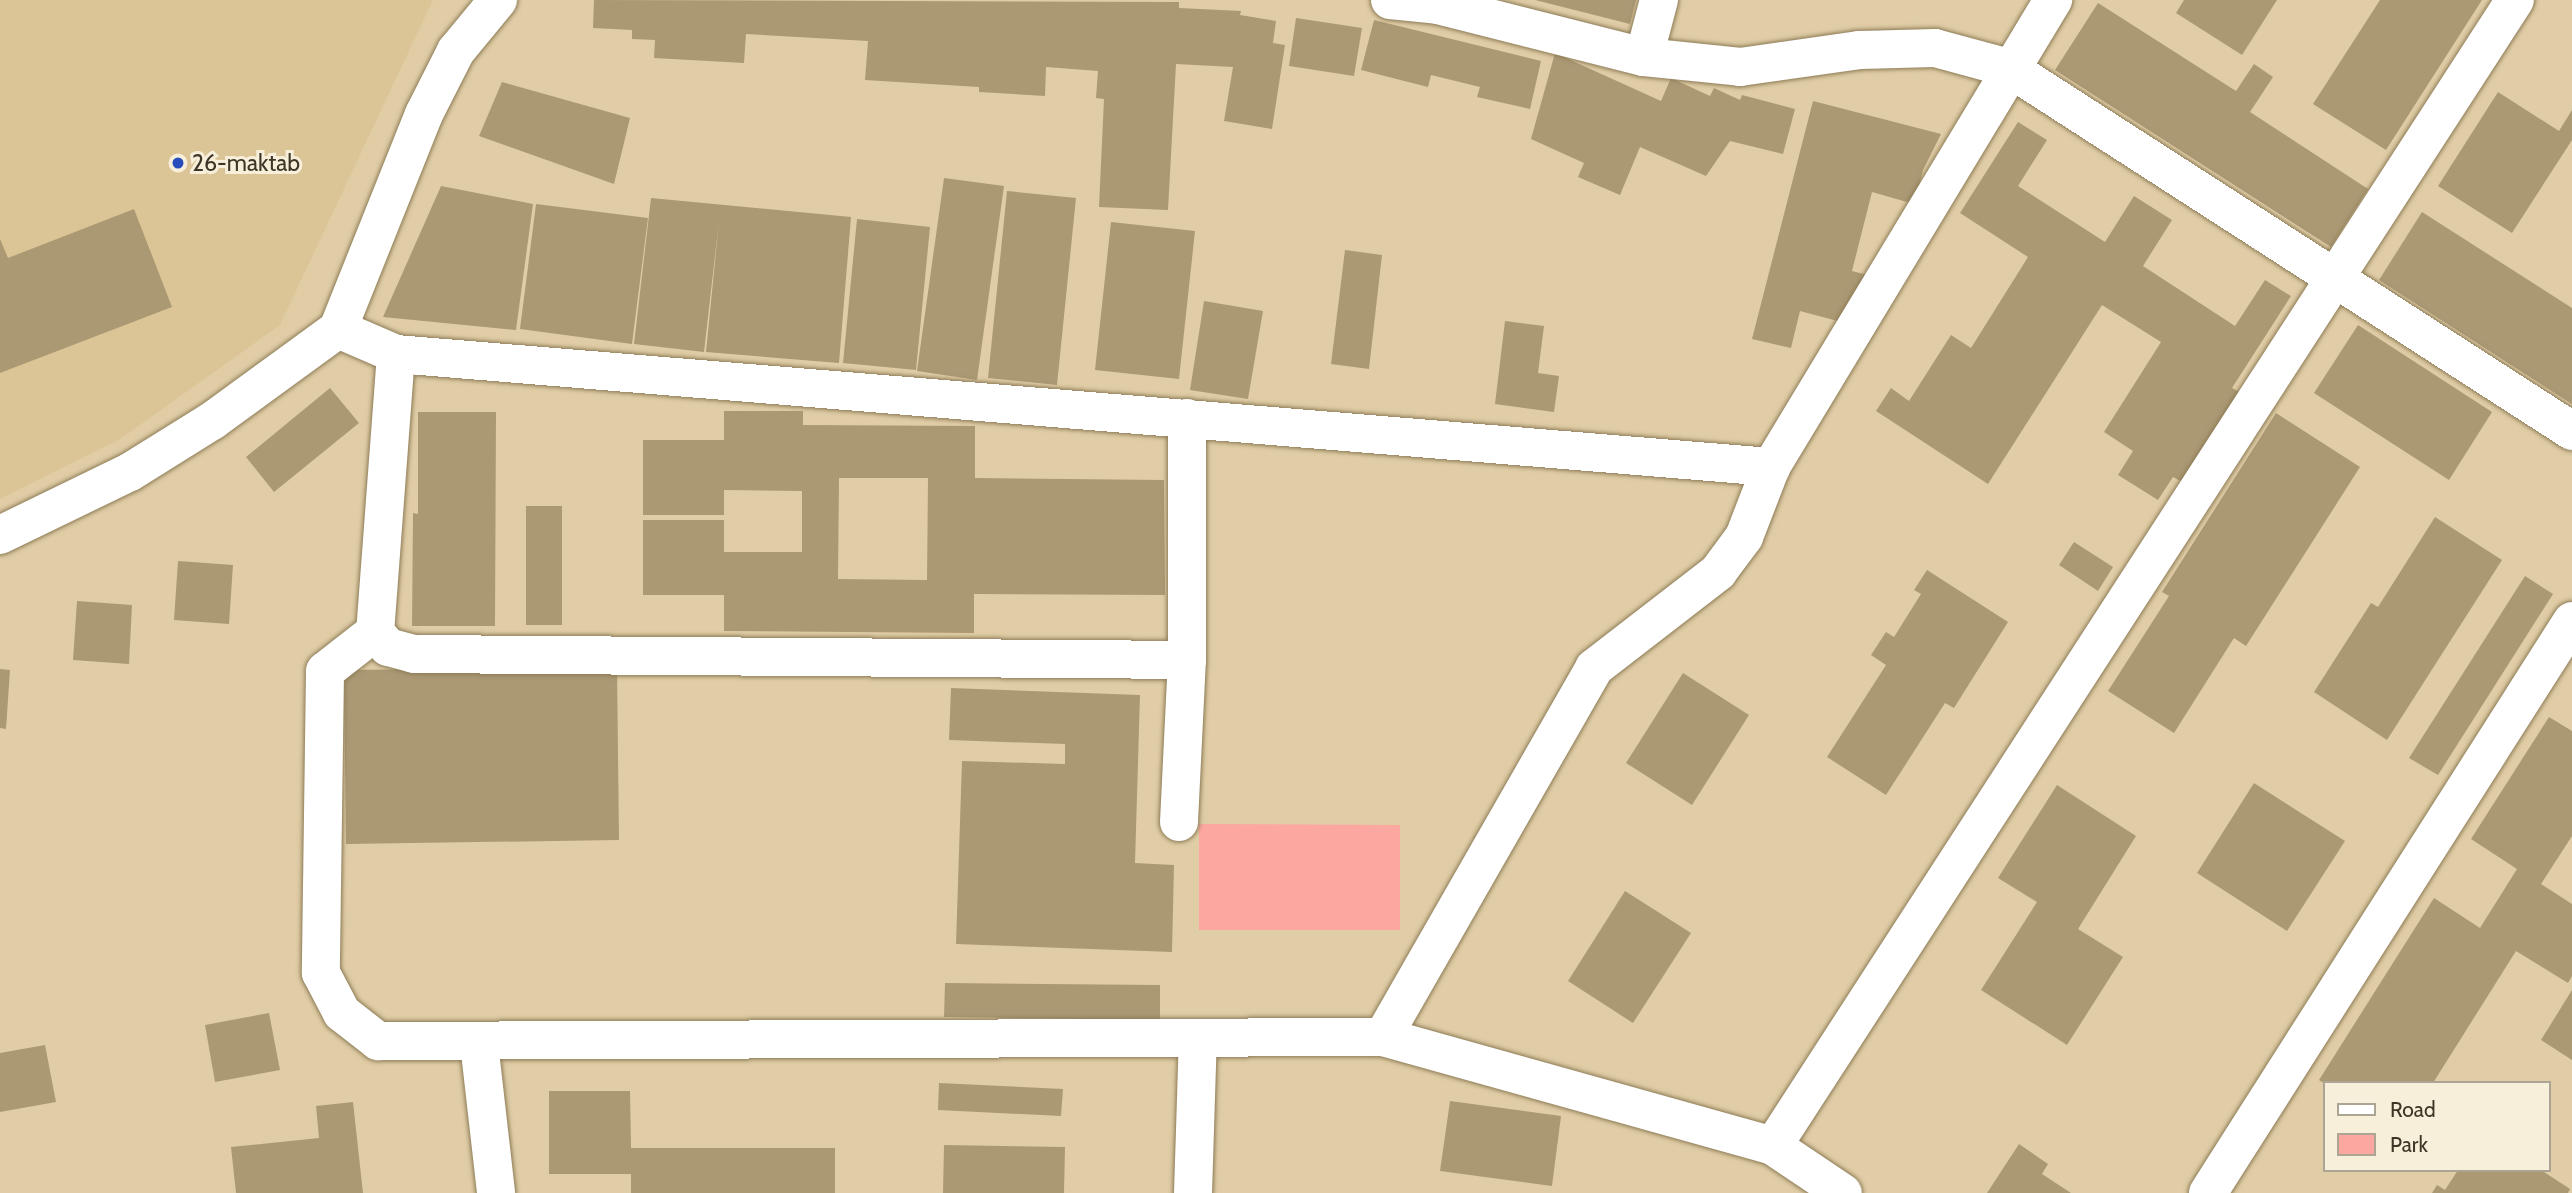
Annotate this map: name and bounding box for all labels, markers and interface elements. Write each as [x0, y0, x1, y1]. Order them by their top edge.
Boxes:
place label: 26-maktab [192, 149, 300, 177]
marker: 26-maktab [170, 155, 186, 171]
legend [2324, 1081, 2551, 1172]
text: Road [2390, 1097, 2436, 1122]
text: Park [2390, 1132, 2428, 1157]

